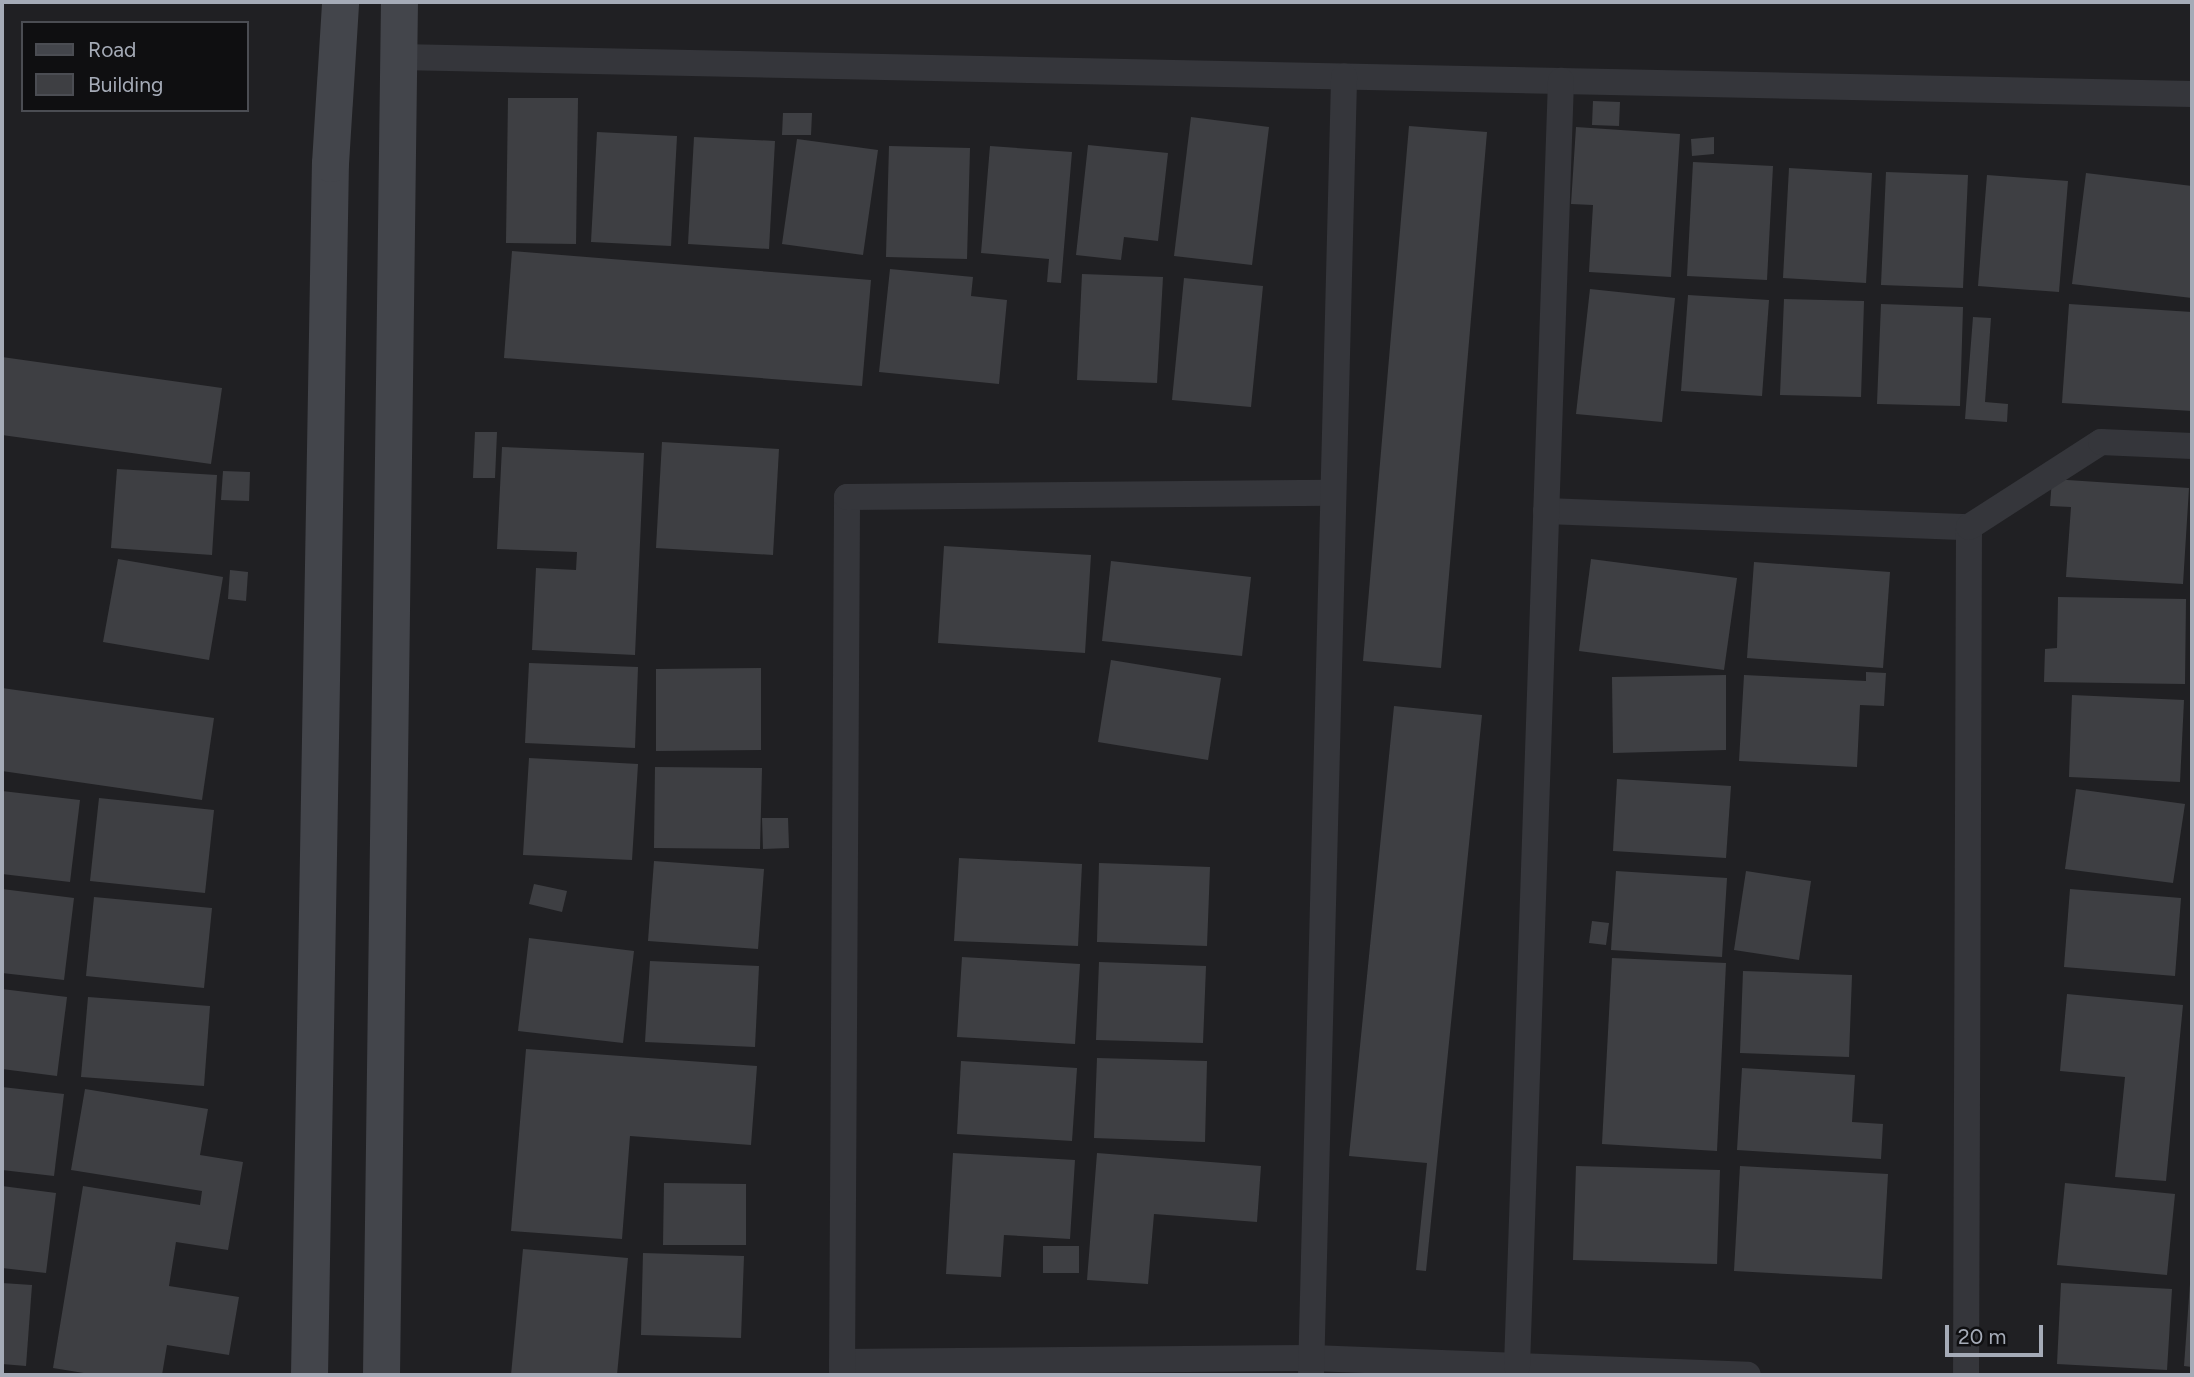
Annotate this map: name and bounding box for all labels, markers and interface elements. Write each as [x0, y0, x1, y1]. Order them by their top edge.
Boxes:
legend [21, 21, 248, 112]
text: Road [88, 37, 136, 62]
text: Building [88, 72, 163, 97]
scale bar [1949, 1310, 2047, 1354]
text: 20 m [1958, 1324, 2006, 1349]

